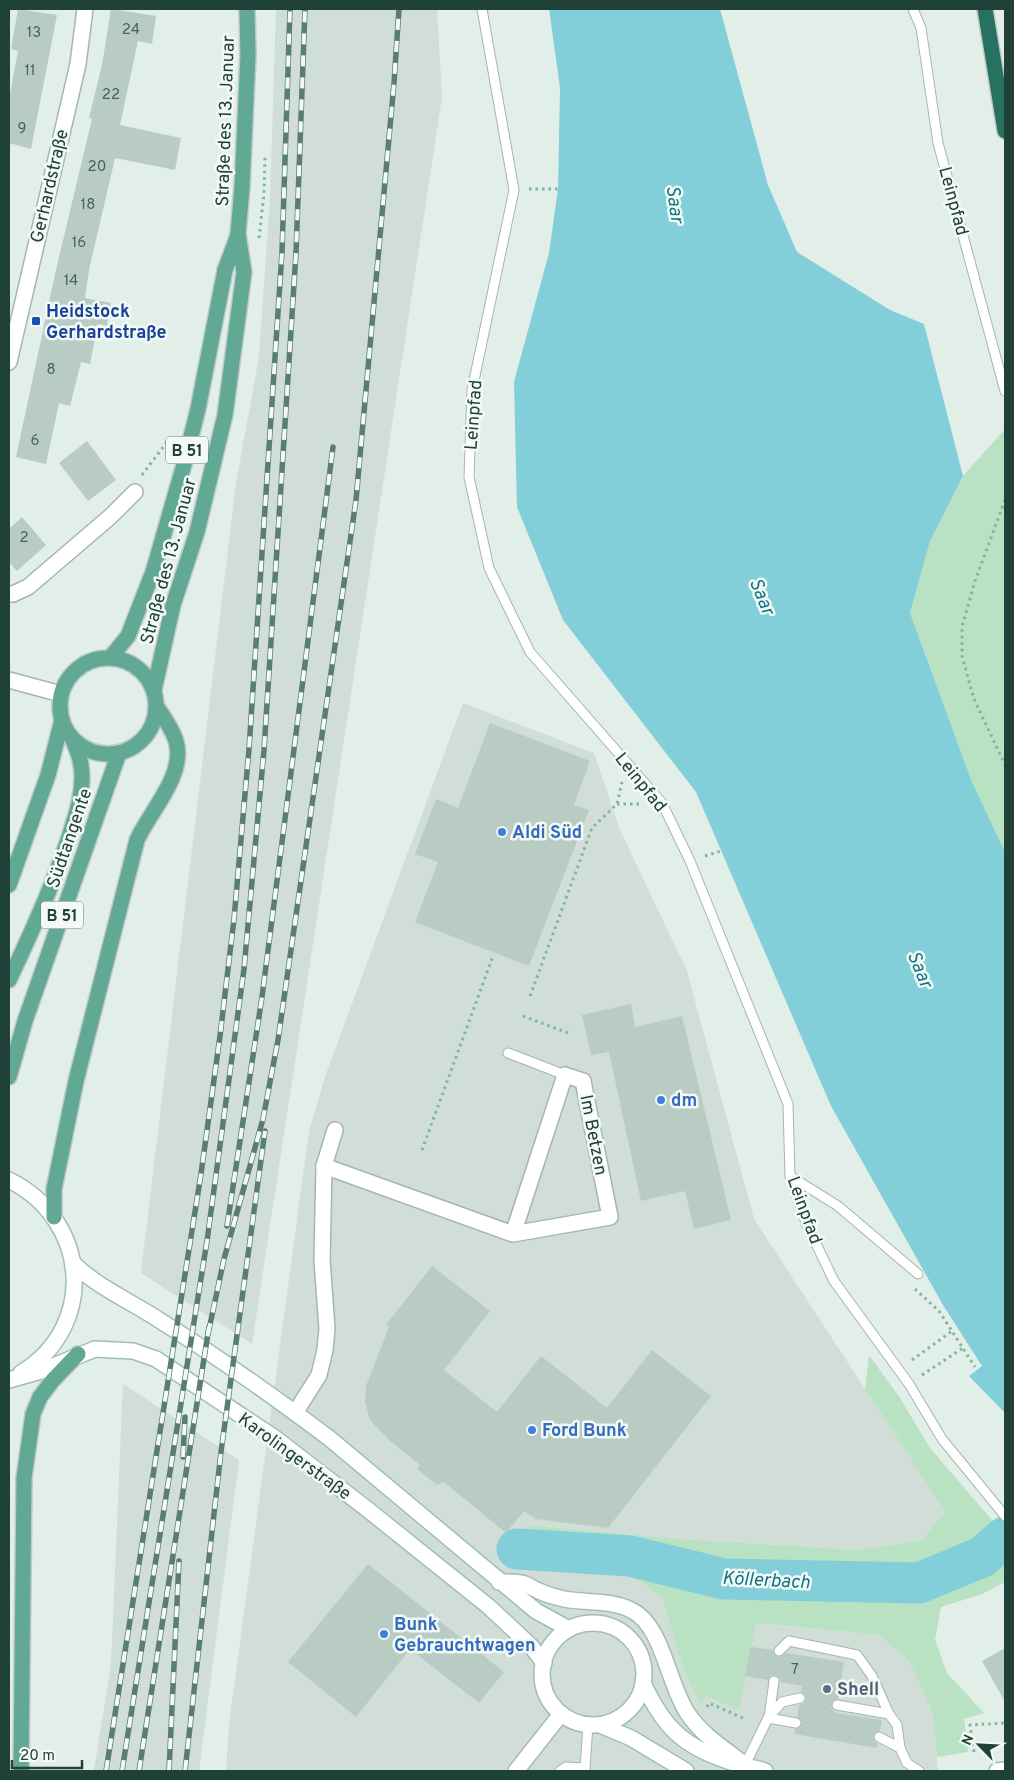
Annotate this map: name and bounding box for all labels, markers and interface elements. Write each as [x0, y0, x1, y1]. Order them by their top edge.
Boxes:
house number: 24 [122, 21, 140, 40]
house number: 13 [27, 24, 41, 43]
street label: Straße des 13. Januar [212, 35, 241, 207]
house number: 11 [24, 62, 36, 81]
house number: 22 [102, 86, 120, 105]
house number: 9 [18, 120, 26, 139]
street label: Gerhardstraße [26, 127, 75, 245]
house number: 20 [88, 158, 106, 177]
street label: Leinpfad [932, 164, 973, 238]
water label: Saar [660, 184, 689, 226]
house number: 18 [81, 196, 95, 215]
house number: 16 [72, 234, 86, 253]
house number: 14 [64, 272, 78, 291]
place label: Heidstock Gerhardstraße [46, 301, 167, 345]
marker: Heidstock Gerhardstraße [30, 315, 42, 327]
house number: 8 [46, 361, 56, 380]
street label: Leinpfad [461, 379, 488, 451]
house number: 6 [31, 432, 40, 451]
road number: B 51 [166, 436, 208, 464]
street label: Straße des 13. Januar [136, 476, 203, 647]
house number: 2 [19, 529, 29, 548]
water label: Saar [743, 575, 780, 620]
street label: Leinpfad [609, 748, 671, 818]
street label: Südtangente [43, 786, 98, 891]
place label: Aldi Süd [512, 822, 582, 845]
marker: Aldi Süd [496, 826, 508, 838]
road number: B 51 [41, 902, 83, 928]
water label: Saar [901, 948, 938, 993]
place label: dm [671, 1090, 697, 1113]
street label: Im Betzen [573, 1093, 612, 1178]
marker: dm [655, 1094, 667, 1106]
street label: Leinpfad [781, 1173, 826, 1248]
street label: Karolingerstraße [233, 1408, 355, 1506]
place label: Ford Bunk [542, 1420, 627, 1443]
marker: Ford Bunk [526, 1424, 538, 1436]
water label: Köllerbach [721, 1567, 811, 1595]
place label: Bunk Gebrauchtwagen [394, 1614, 536, 1658]
marker: Bunk Gebrauchtwagen [378, 1628, 390, 1640]
house number: 7 [791, 1661, 799, 1680]
place label: Shell [837, 1679, 879, 1702]
marker: Shell [821, 1683, 833, 1695]
north arrow [954, 1720, 1004, 1770]
text: N [959, 1732, 978, 1748]
scale bar [12, 1738, 82, 1770]
text: 20 m [20, 1747, 55, 1766]

